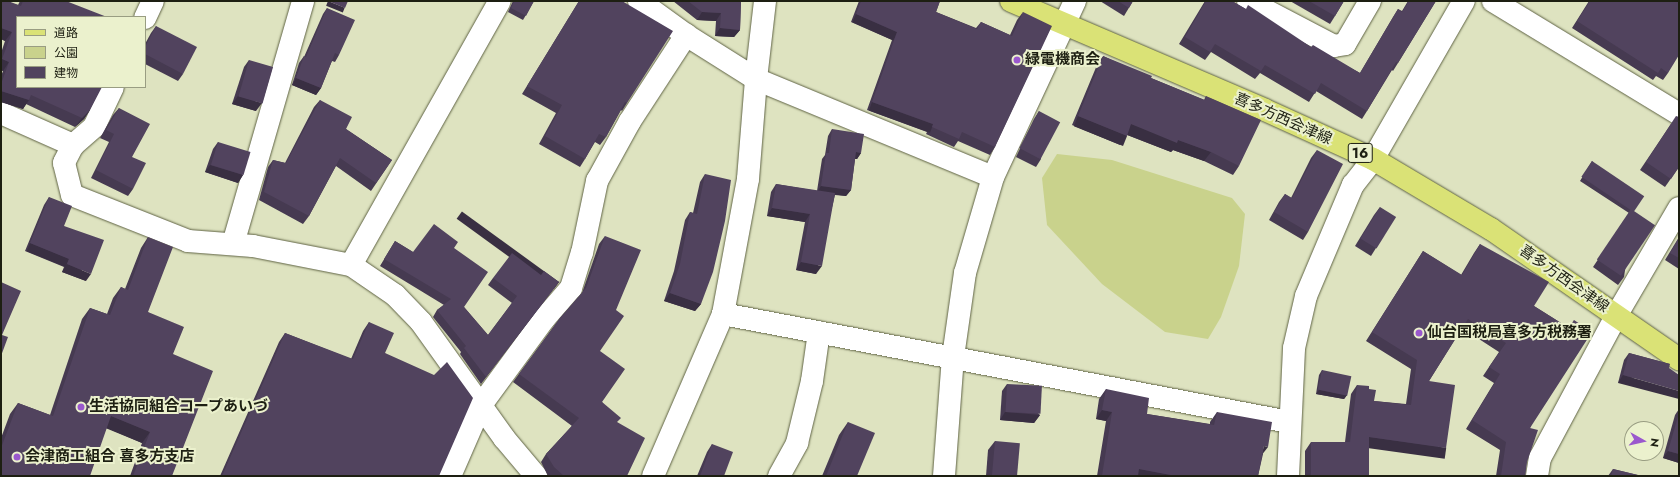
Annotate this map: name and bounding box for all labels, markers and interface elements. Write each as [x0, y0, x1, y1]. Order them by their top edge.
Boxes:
legend [16, 16, 146, 88]
text: 道路 [54, 24, 78, 42]
text: 公園 [54, 44, 78, 62]
place label: 緑電機商会 [1025, 51, 1100, 69]
marker: 緑電機商会 [1012, 55, 1022, 65]
text: 建物 [54, 64, 78, 82]
street label: 喜多方西会津線 [1231, 89, 1335, 149]
road number: 16 [1347, 141, 1373, 165]
street label: 喜多方西会津線 [1516, 242, 1612, 316]
place label: 仙台国税局喜多方税務署 [1427, 324, 1592, 342]
marker: 仙台国税局喜多方税務署 [1414, 328, 1424, 338]
place label: 生活協同組合コープあいづ [89, 398, 269, 416]
marker: 生活協同組合コープあいづ [76, 402, 86, 412]
north arrow [1624, 421, 1664, 461]
text: N [1646, 437, 1663, 448]
place label: 会津商工組合 喜多方支店 [25, 448, 194, 466]
marker: 会津商工組合 喜多方支店 [12, 452, 22, 462]

